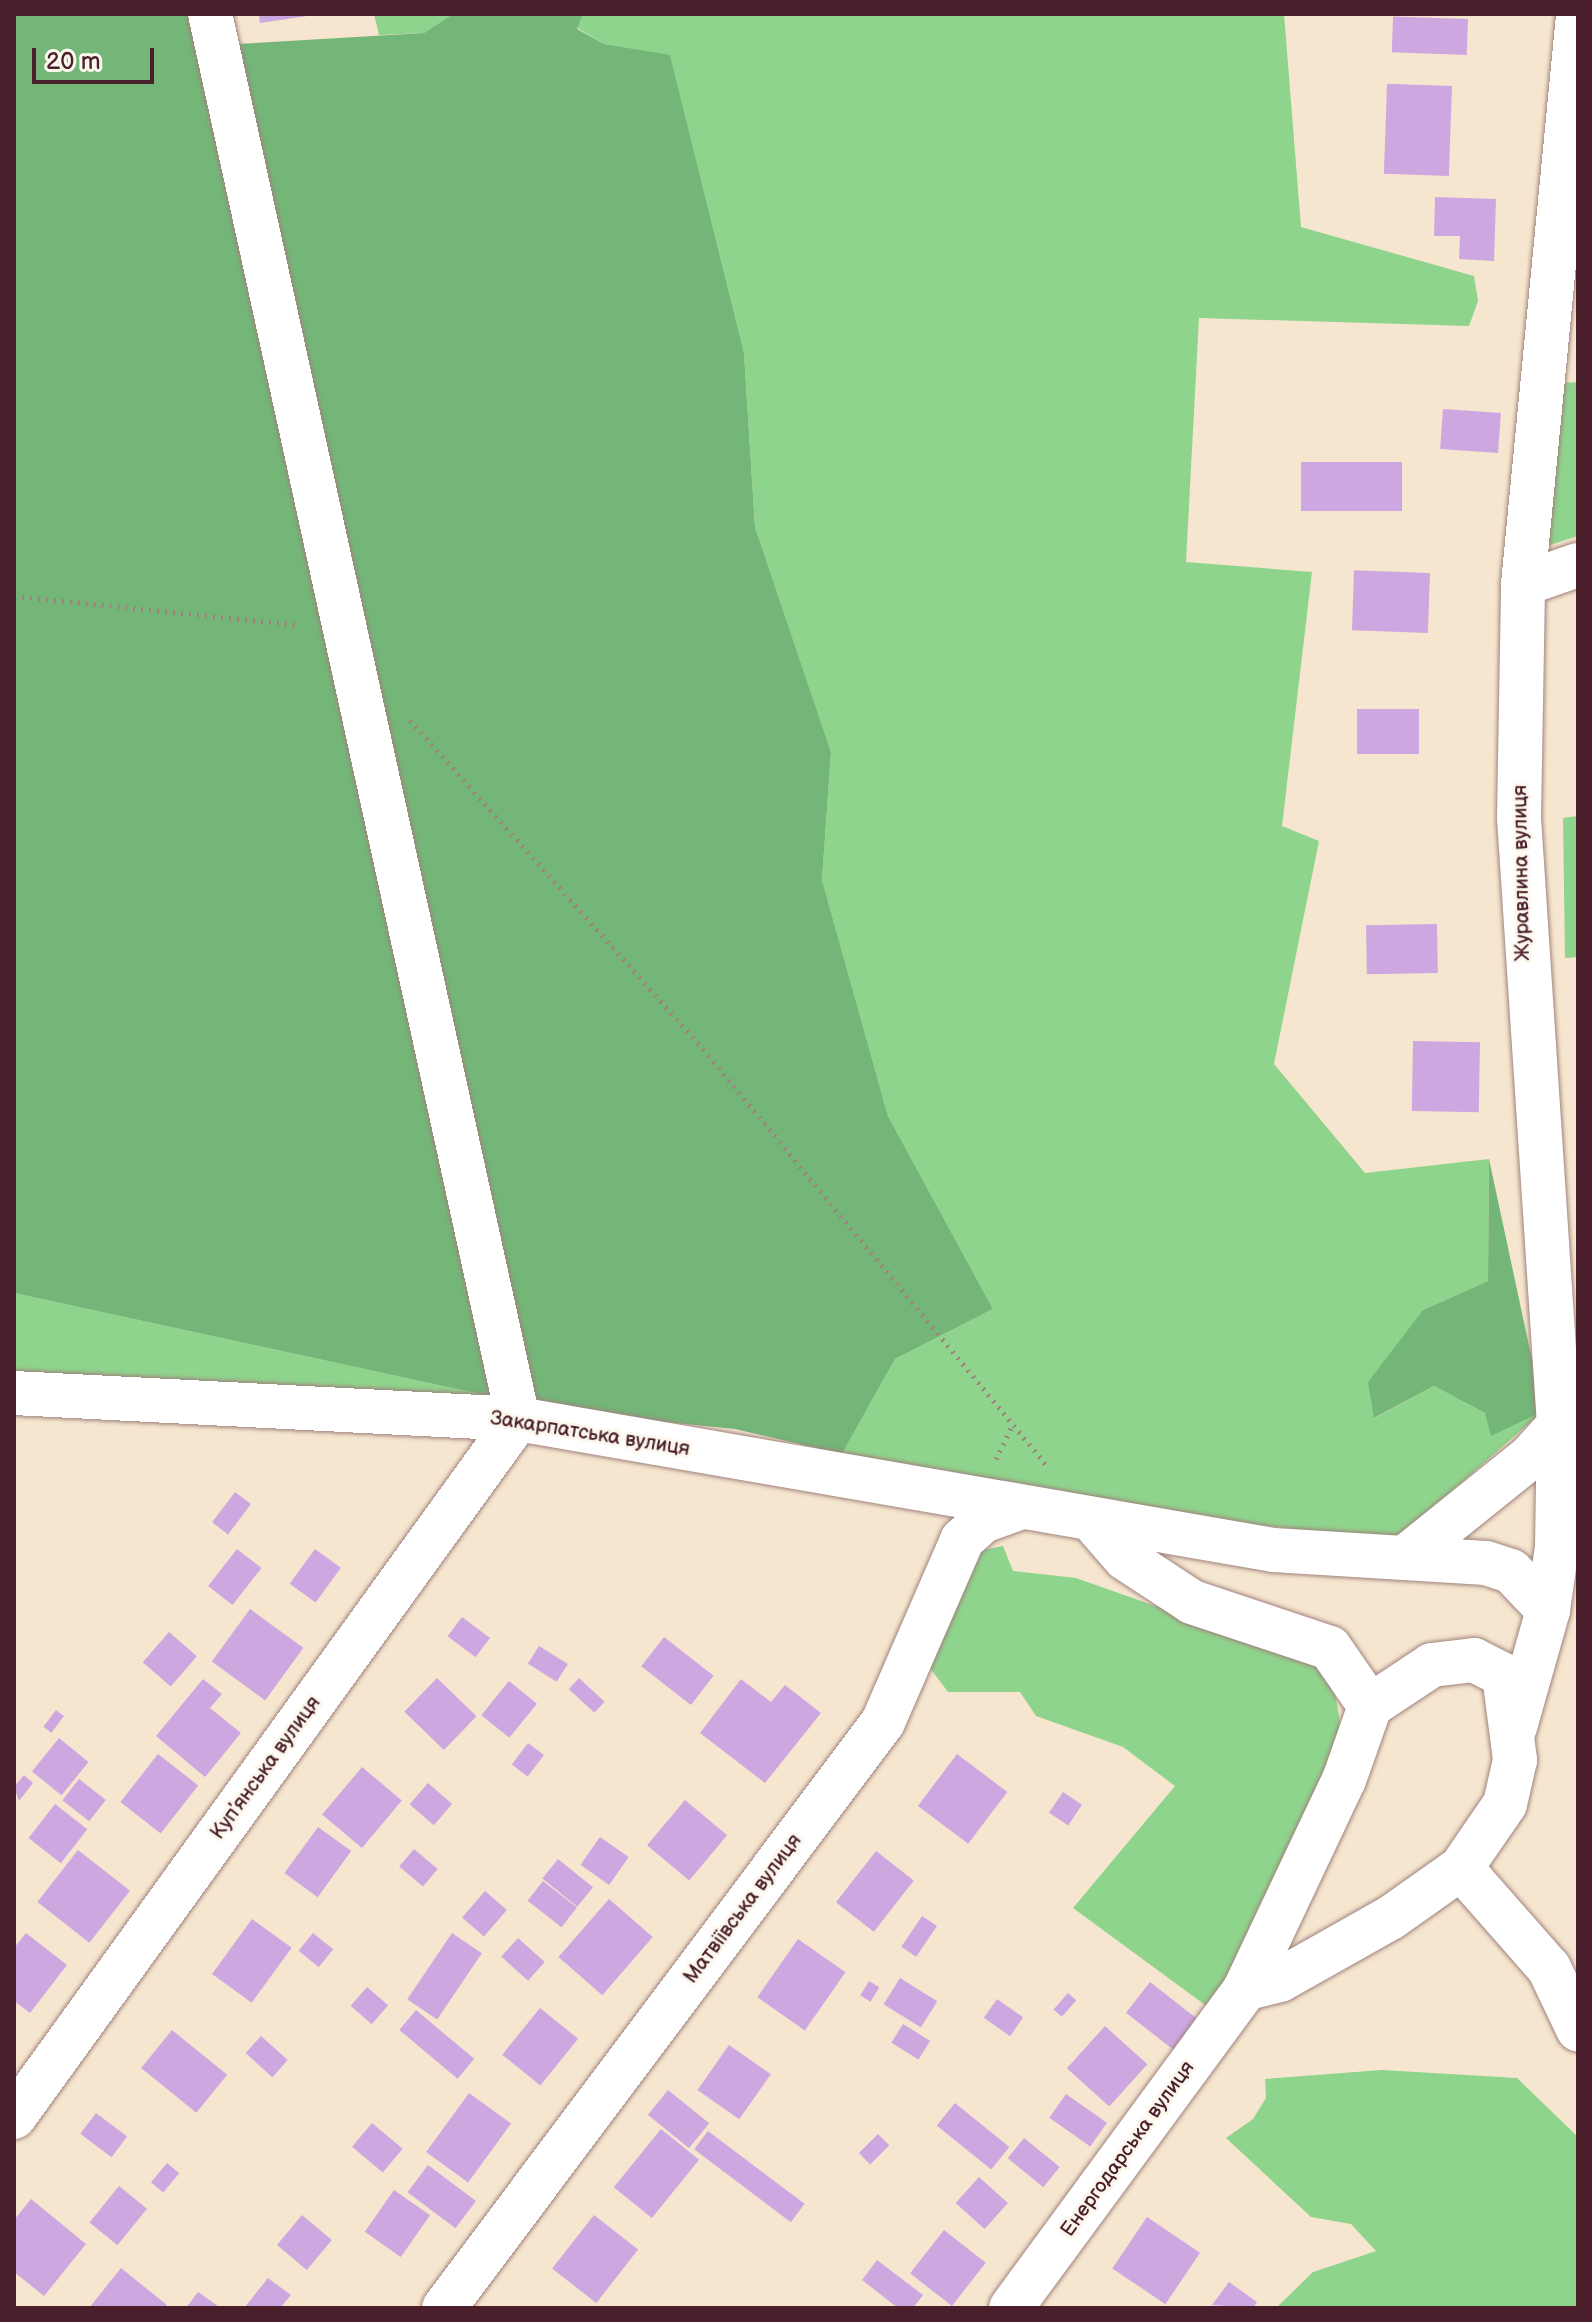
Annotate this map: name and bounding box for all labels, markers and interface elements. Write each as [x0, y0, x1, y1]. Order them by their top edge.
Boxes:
scale bar [36, 32, 158, 82]
text: 20 m [46, 47, 101, 76]
street label: Журавлина вулиця [1508, 785, 1536, 961]
street label: Закарпатська вулиця [489, 1406, 691, 1462]
street label: Купʼянська вулиця [206, 1692, 326, 1844]
street label: Матвіївська вулиця [679, 1830, 807, 1988]
street label: Енергодарська вулиця [1056, 2056, 1200, 2242]

